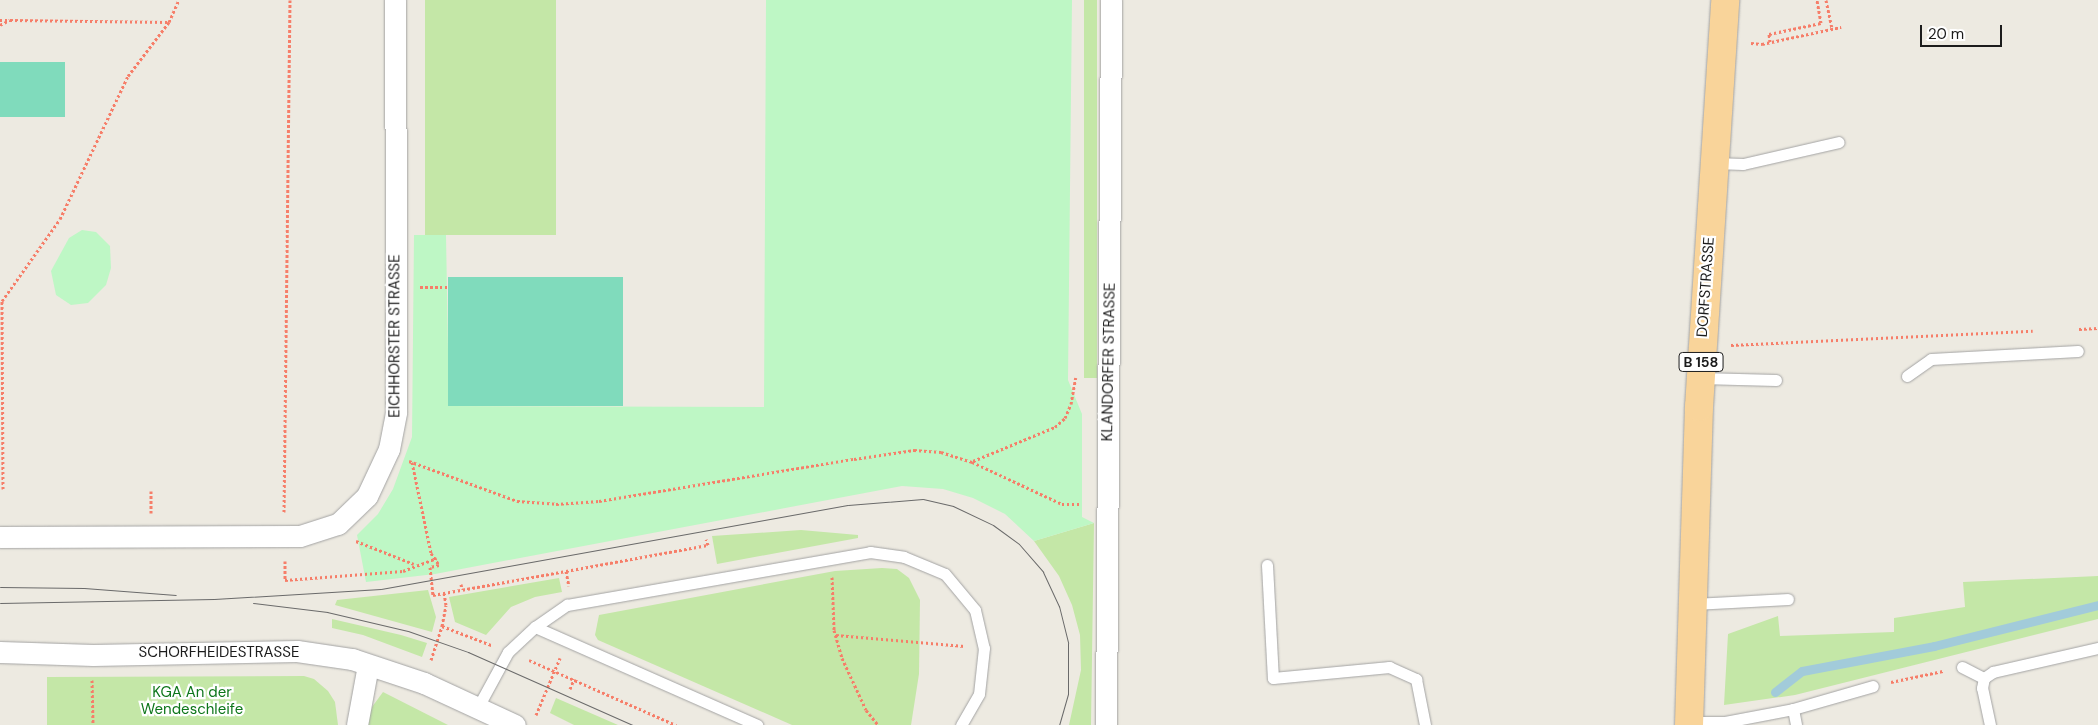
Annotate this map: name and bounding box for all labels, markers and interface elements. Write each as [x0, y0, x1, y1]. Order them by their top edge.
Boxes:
scale bar [1923, 15, 2006, 47]
text: 20 m [1928, 24, 1964, 44]
street label: DORFSTRASSE [1694, 236, 1718, 338]
street label: EICHHORSTER STRASSE [386, 254, 404, 418]
street label: KLANDORFER STRASSE [1099, 282, 1119, 442]
road number: B 158 [1678, 351, 1724, 374]
street label: SCHORFHEIDESTRASSE [139, 644, 299, 662]
park label: KGA An der Wendeschleife [141, 683, 243, 718]

